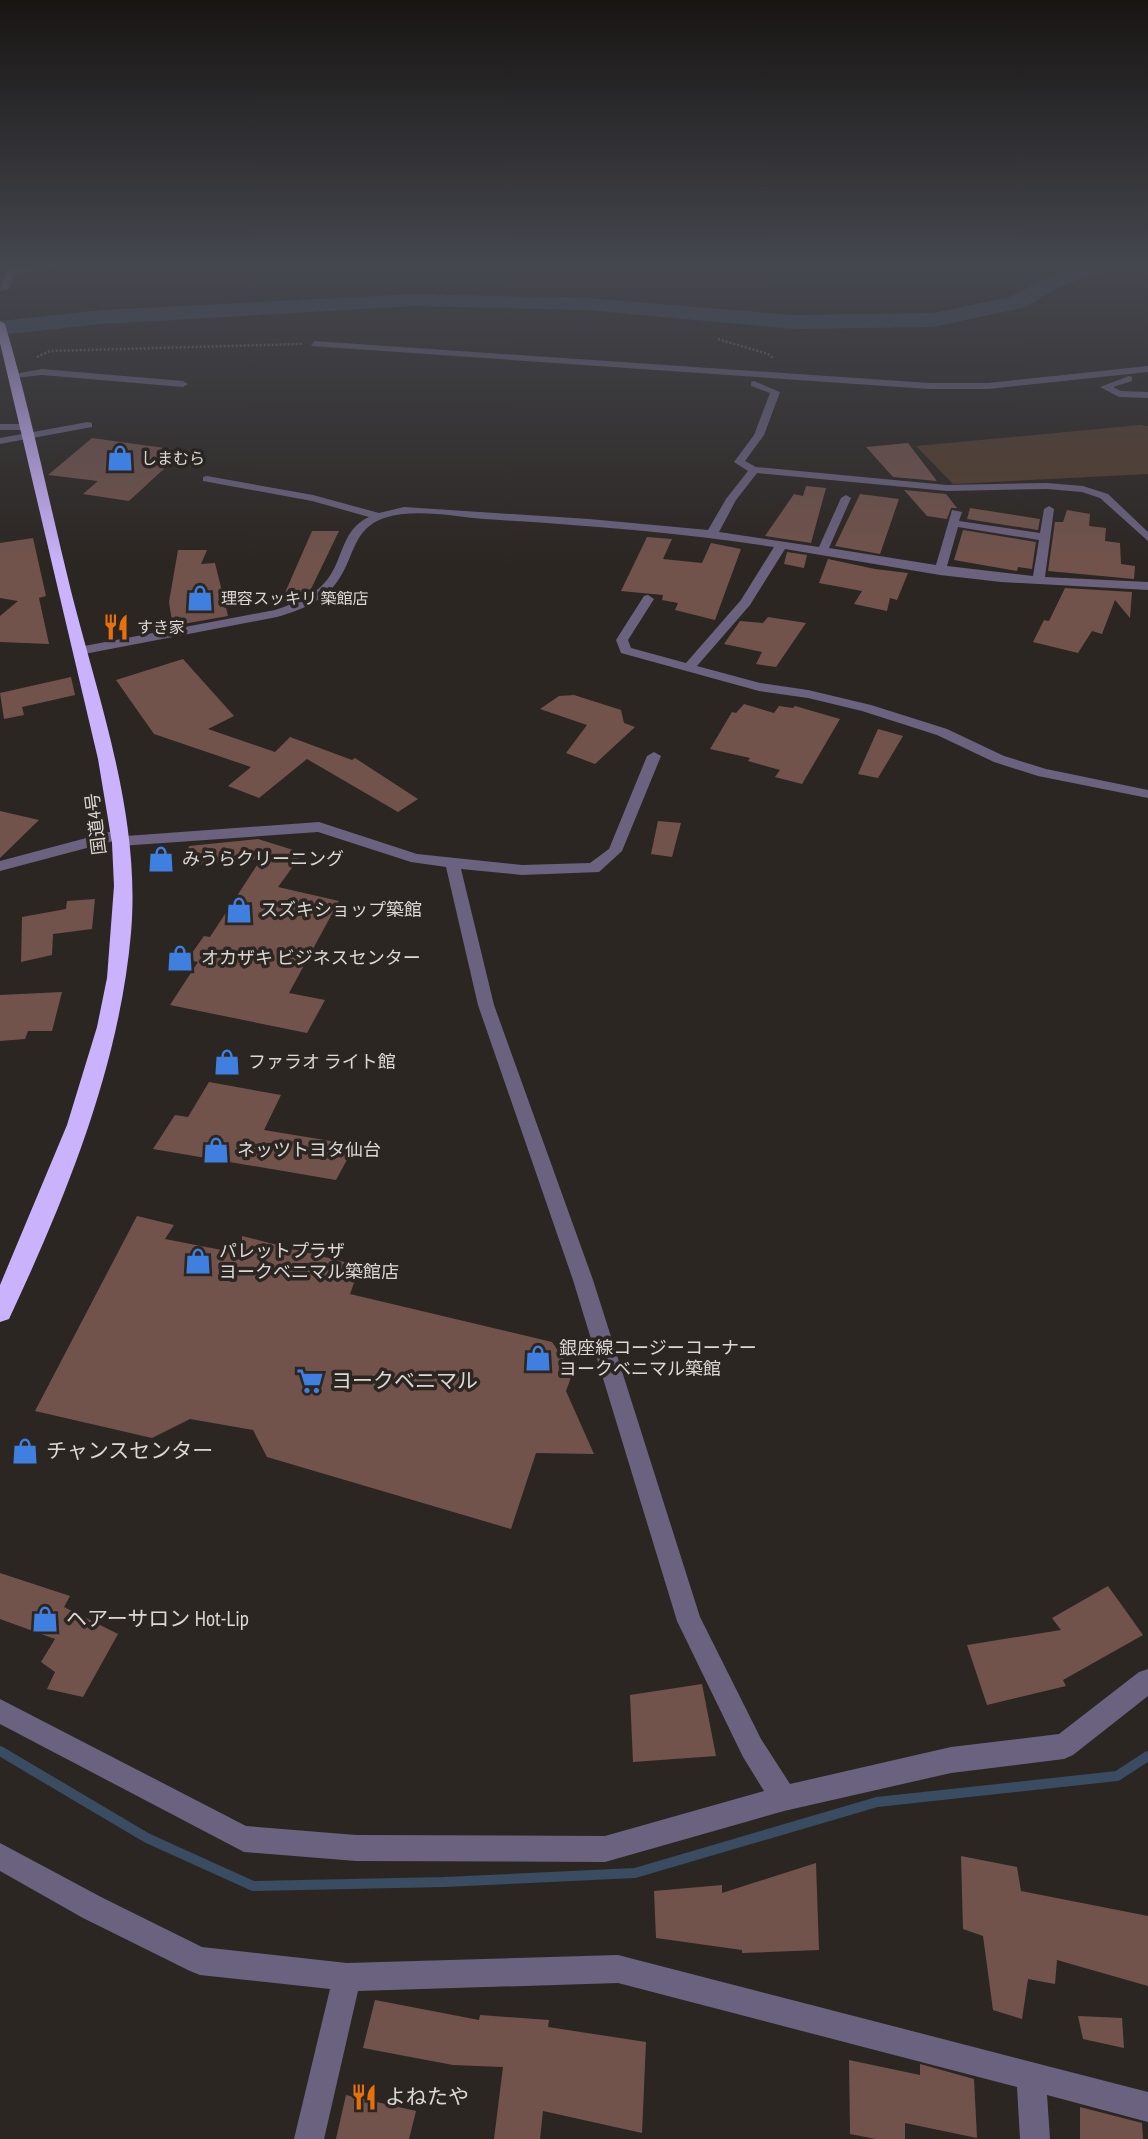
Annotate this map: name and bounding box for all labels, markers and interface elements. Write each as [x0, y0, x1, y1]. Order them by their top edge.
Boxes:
shop icon: しまむら [105, 443, 135, 473]
place label: しまむら [141, 448, 205, 468]
shop icon: 理容スッキリ 築館店 [185, 583, 215, 613]
place label: 理容スッキリ 築館店 [221, 588, 368, 608]
restaurant icon: すき家 [101, 612, 131, 642]
place label: すき家 [137, 617, 185, 637]
street label: 国道4号 [80, 792, 111, 856]
shop icon: みうらクリーニング [146, 844, 176, 874]
place label: みうらクリーニング [182, 847, 344, 870]
shop icon: スズキショップ築館 [224, 895, 254, 925]
place label: スズキショップ築館 [260, 898, 422, 921]
shop icon: オカザキ ビジネスセンター [165, 943, 195, 973]
place label: オカザキ ビジネスセンター [201, 946, 421, 969]
shop icon: ファラオ ライト館 [212, 1047, 242, 1077]
place label: ファラオ ライト館 [248, 1050, 396, 1073]
shop icon: ネッツトヨタ仙台 [201, 1135, 231, 1165]
place label: ネッツトヨタ仙台 [237, 1138, 381, 1161]
place label: パレットプラザ ヨークベニマル築館店 [219, 1239, 399, 1283]
shop icon: パレットプラザ ヨークベニマル築館店 [183, 1246, 213, 1276]
place label: 銀座線コージーコーナー ヨークベニマル築館 [559, 1336, 757, 1380]
shop icon: 銀座線コージーコーナー ヨークベニマル築館 [523, 1343, 553, 1373]
supermarket icon: ヨークベニマル [295, 1366, 325, 1396]
place label: ヨークベニマル [331, 1367, 478, 1394]
shop icon: チャンスセンター [10, 1436, 40, 1466]
place label: チャンスセンター [46, 1437, 213, 1464]
shop icon: ヘアーサロン Hot-Lip [30, 1604, 60, 1634]
place label: ヘアーサロン Hot-Lip [66, 1605, 249, 1632]
restaurant icon: よねたや [349, 2082, 379, 2112]
place label: よねたや [385, 2083, 469, 2110]

